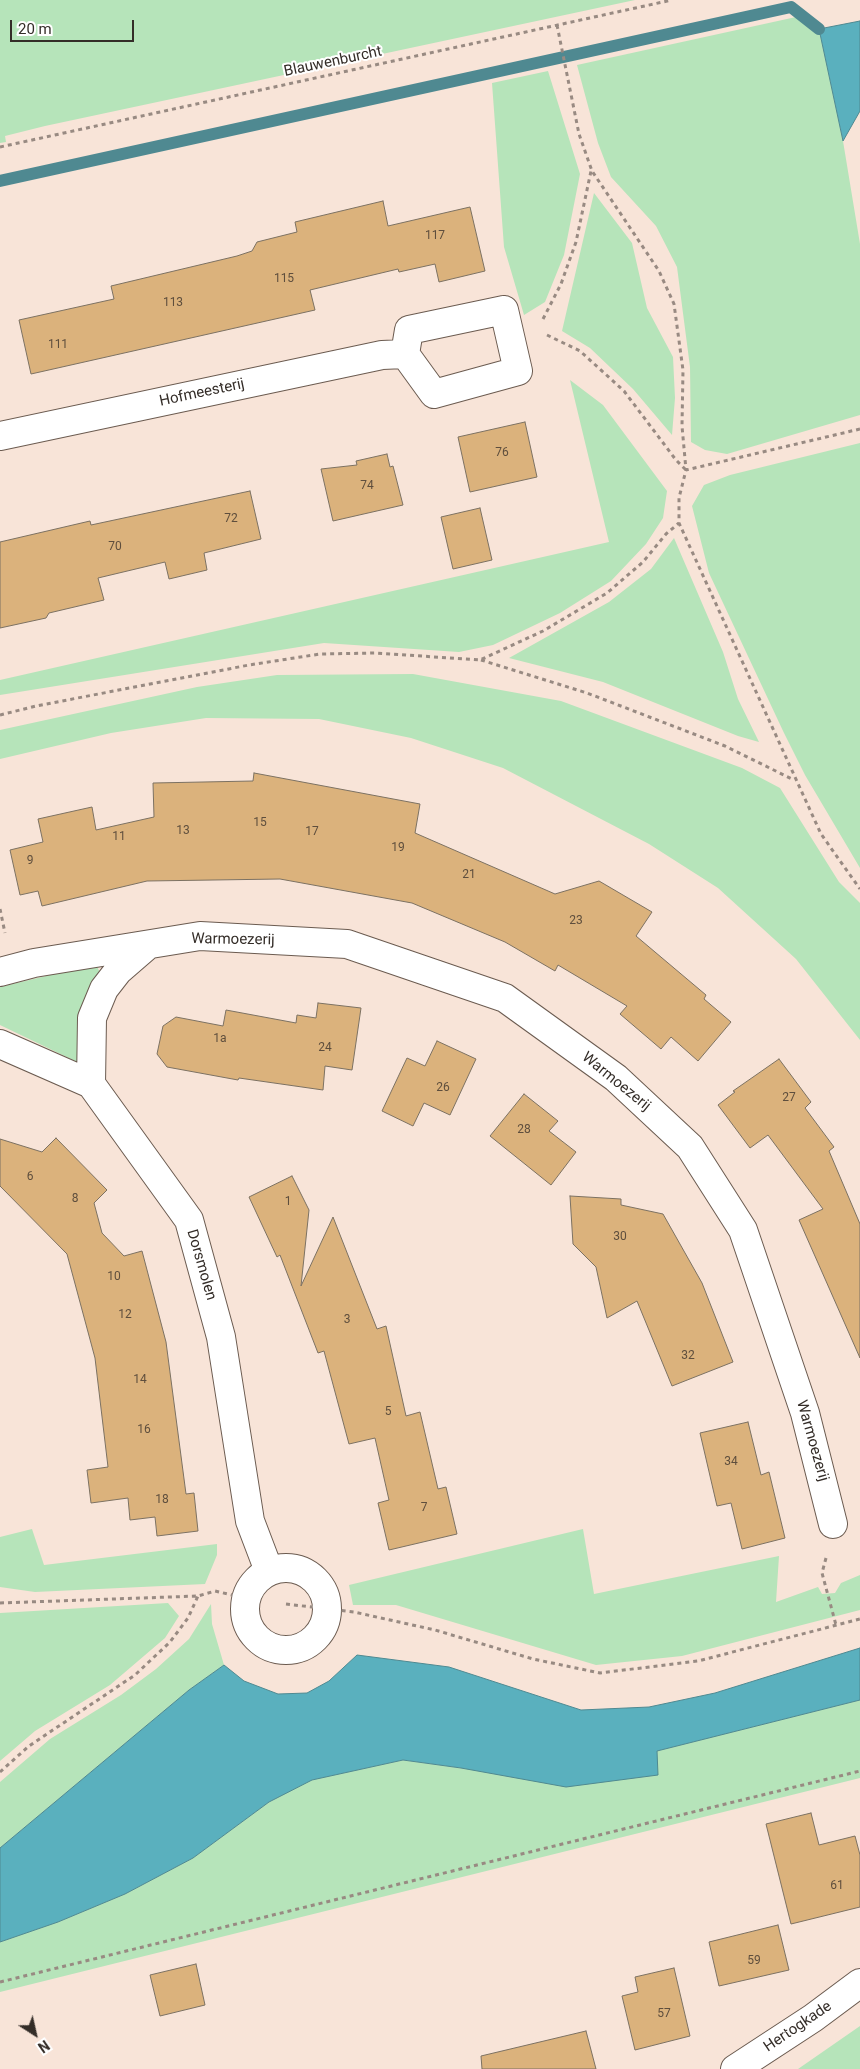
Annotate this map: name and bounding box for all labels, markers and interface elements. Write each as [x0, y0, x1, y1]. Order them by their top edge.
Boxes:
scale bar [12, 10, 136, 42]
text: 20 m [18, 20, 52, 38]
street label: Blauwenburcht [282, 43, 384, 81]
house number: 117 [425, 229, 445, 243]
house number: 115 [274, 272, 294, 286]
house number: 113 [163, 296, 183, 310]
house number: 111 [48, 338, 68, 352]
street label: Hofmeesterij [158, 375, 246, 411]
house number: 76 [495, 446, 509, 460]
house number: 74 [360, 479, 374, 493]
house number: 72 [224, 512, 238, 526]
house number: 70 [108, 540, 122, 554]
house number: 15 [253, 816, 267, 830]
house number: 13 [176, 824, 190, 838]
house number: 17 [305, 825, 319, 839]
house number: 11 [112, 830, 126, 844]
house number: 19 [391, 841, 405, 855]
house number: 9 [27, 854, 33, 868]
house number: 21 [462, 868, 476, 882]
house number: 23 [569, 914, 583, 928]
street label: Warmoezerij [191, 930, 275, 950]
house number: 1a [213, 1032, 227, 1046]
house number: 24 [318, 1041, 332, 1055]
street label: Warmoezerij [578, 1049, 654, 1115]
house number: 26 [436, 1081, 450, 1095]
house number: 27 [782, 1091, 796, 1105]
house number: 28 [517, 1123, 531, 1137]
house number: 6 [27, 1170, 33, 1184]
house number: 8 [72, 1192, 78, 1206]
house number: 1 [285, 1195, 291, 1209]
street label: Dorsmolen [182, 1228, 220, 1302]
house number: 30 [613, 1230, 627, 1244]
house number: 10 [107, 1270, 121, 1284]
house number: 12 [118, 1308, 132, 1322]
house number: 3 [344, 1313, 350, 1327]
house number: 32 [681, 1349, 695, 1363]
house number: 14 [133, 1373, 147, 1387]
street label: Warmoezerij [792, 1398, 832, 1484]
house number: 5 [385, 1405, 391, 1419]
house number: 16 [137, 1423, 151, 1437]
house number: 34 [724, 1455, 738, 1469]
house number: 18 [155, 1493, 169, 1507]
house number: 7 [421, 1501, 427, 1515]
house number: 61 [830, 1879, 844, 1893]
house number: 59 [747, 1954, 761, 1968]
street label: Hertogkade [761, 1998, 835, 2056]
house number: 57 [657, 2007, 671, 2021]
north arrow [10, 2009, 60, 2059]
text: N [35, 2037, 52, 2056]

